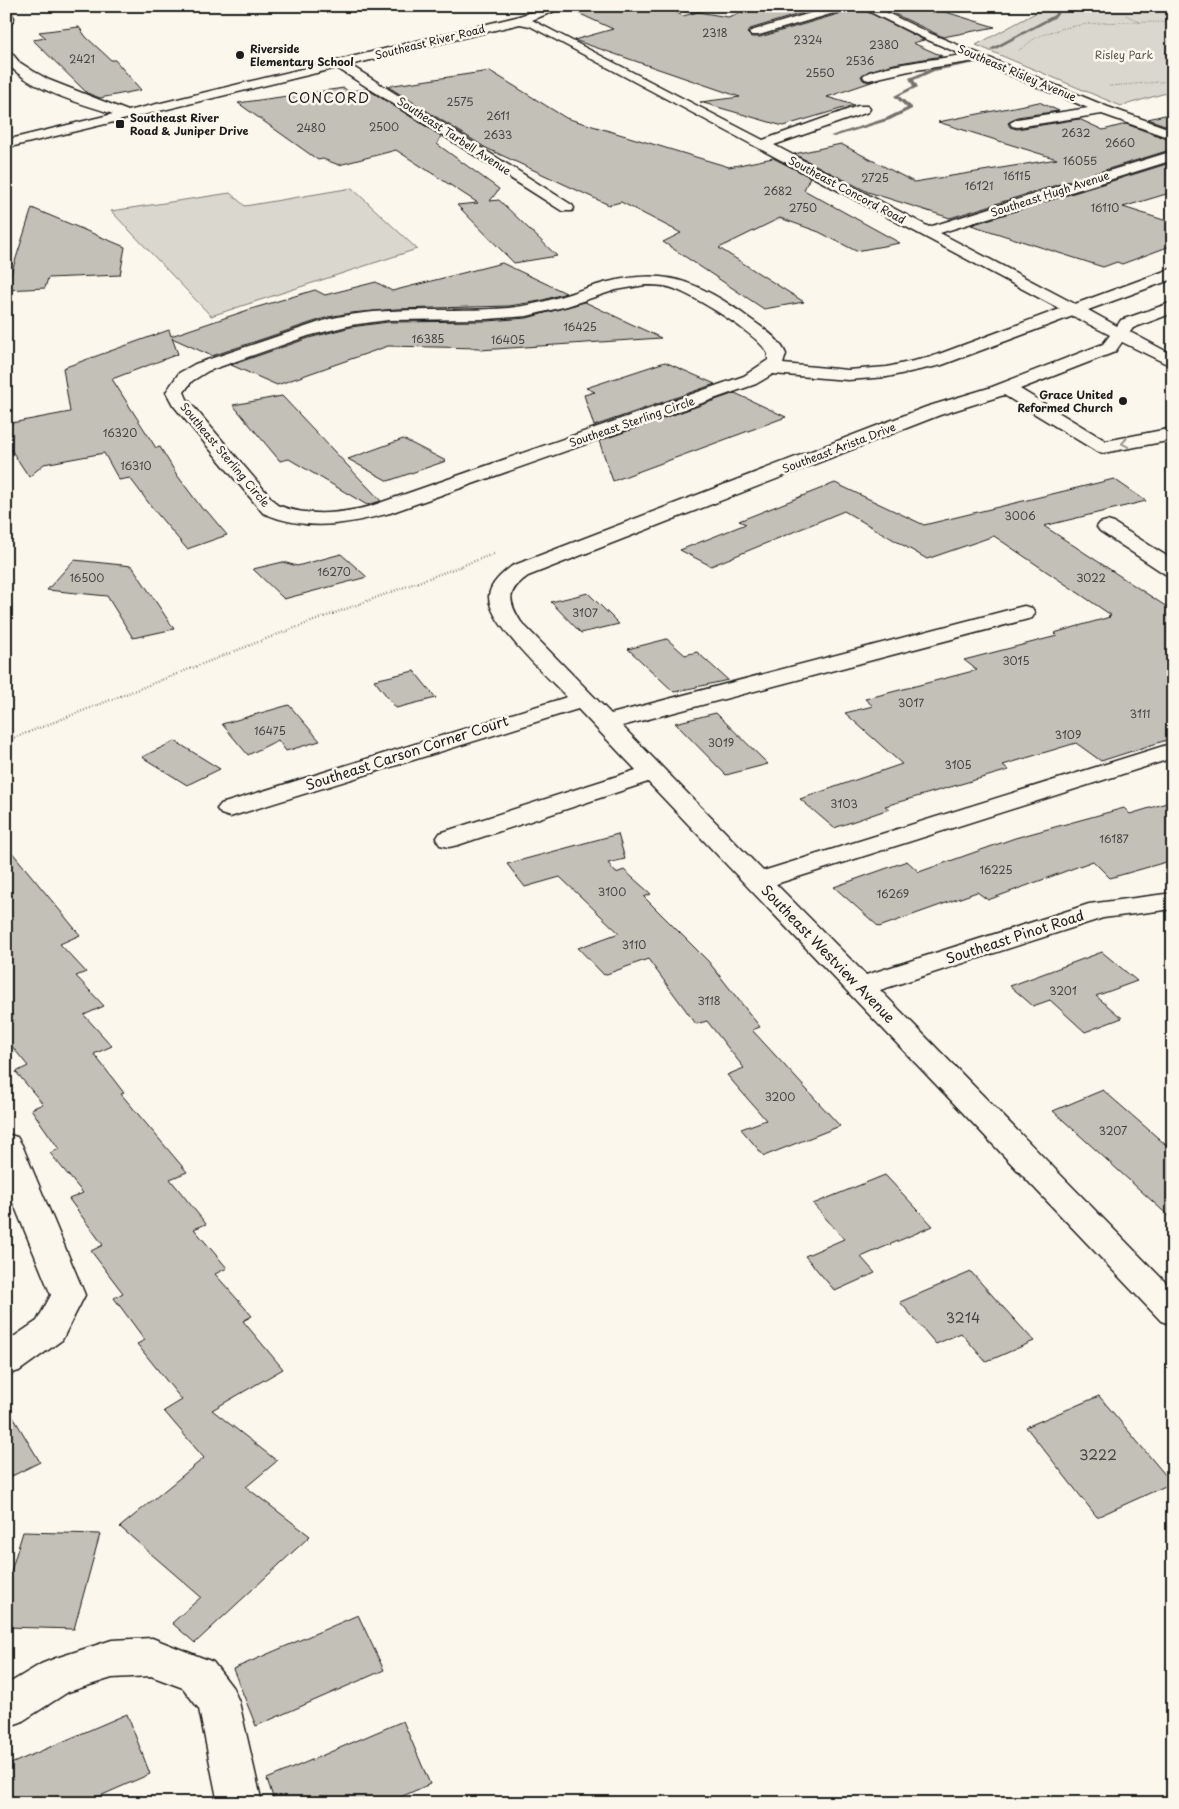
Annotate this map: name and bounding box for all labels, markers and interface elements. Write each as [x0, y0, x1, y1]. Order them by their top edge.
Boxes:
street label: Southeast River Road [373, 19, 487, 63]
house number: 2318 [702, 24, 728, 41]
house number: 2324 [794, 31, 822, 48]
house number: 2380 [869, 36, 899, 53]
place label: Riverside Elementary School [250, 40, 354, 70]
street label: Southeast Risley Avenue [955, 40, 1079, 105]
park label: Risley Park [1095, 46, 1153, 63]
marker: Riverside Elementary School [234, 49, 246, 61]
house number: 2421 [69, 50, 95, 67]
house number: 2536 [846, 52, 875, 69]
house number: 2550 [806, 64, 834, 81]
district label: CONCORD [288, 87, 370, 108]
street label: Southeast Tarbell Avenue [394, 92, 514, 179]
house number: 2575 [447, 93, 473, 110]
house number: 2611 [486, 107, 510, 124]
place label: Southeast River Road & Juniper Drive [130, 109, 249, 139]
marker: Southeast River Road & Juniper Drive [114, 118, 126, 130]
house number: 2500 [369, 118, 399, 135]
house number: 2480 [296, 119, 326, 136]
house number: 2632 [1062, 124, 1091, 141]
house number: 2633 [484, 126, 512, 143]
house number: 2660 [1105, 134, 1135, 151]
street label: Southeast Concord Road [786, 151, 909, 228]
house number: 16055 [1063, 152, 1097, 169]
street label: Southeast Hugh Avenue [988, 166, 1111, 221]
house number: 16115 [1003, 167, 1031, 184]
house number: 2725 [861, 169, 889, 186]
house number: 16121 [965, 177, 993, 194]
house number: 2682 [764, 182, 793, 199]
house number: 2750 [789, 199, 817, 216]
house number: 16110 [1091, 199, 1119, 216]
house number: 16425 [563, 318, 597, 335]
house number: 16385 [412, 330, 444, 347]
house number: 16405 [491, 331, 525, 348]
place label: Grace United Reformed Church [1017, 386, 1113, 416]
street label: Southeast Sterling Circle [567, 392, 697, 451]
marker: Grace United Reformed Church [1117, 395, 1129, 407]
street label: Southeast Sterling Circle [176, 399, 274, 511]
street label: Southeast Arista Drive [780, 418, 898, 477]
house number: 16320 [103, 424, 137, 441]
one-way arrow [1120, 437, 1129, 448]
house number: 16310 [120, 457, 152, 474]
house number: 3006 [1004, 507, 1036, 524]
house number: 16270 [317, 563, 351, 580]
house number: 16500 [70, 569, 104, 586]
house number: 3022 [1076, 569, 1106, 586]
house number: 3107 [572, 604, 598, 621]
house number: 3015 [1002, 652, 1030, 669]
house number: 3017 [898, 694, 924, 711]
house number: 3111 [1130, 705, 1150, 722]
street label: Southeast Carson Corner Court [303, 710, 511, 795]
house number: 16475 [254, 722, 286, 739]
house number: 3109 [1055, 726, 1081, 743]
house number: 3019 [708, 734, 734, 751]
house number: 3105 [944, 756, 972, 773]
house number: 3103 [830, 795, 858, 812]
house number: 16187 [1099, 830, 1129, 847]
house number: 16225 [979, 861, 1013, 878]
street label: Southeast Westview Avenue [757, 880, 900, 1028]
house number: 3100 [598, 883, 626, 900]
house number: 16269 [877, 885, 909, 902]
street label: Southeast Pinot Road [943, 904, 1087, 969]
house number: 3110 [622, 936, 646, 953]
house number: 3201 [1049, 982, 1077, 999]
house number: 3118 [697, 992, 721, 1009]
house number: 3200 [765, 1088, 795, 1105]
house number: 3207 [1099, 1122, 1127, 1139]
house number: 3214 [946, 1307, 980, 1328]
house number: 3222 [1079, 1444, 1117, 1465]

